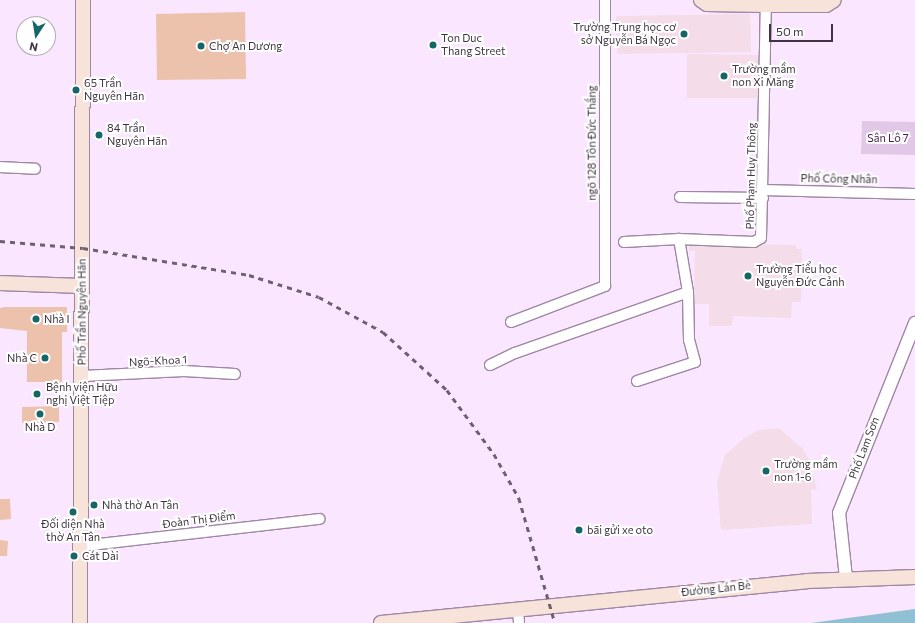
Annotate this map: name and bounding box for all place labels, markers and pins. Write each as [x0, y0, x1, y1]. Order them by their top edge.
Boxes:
place label: Trường Trung học cơ sở Nguyễn Bá Ngọc [573, 21, 676, 47]
marker: Trường Trung học cơ sở Nguyễn Bá Ngọc [679, 29, 689, 39]
place label: Ton Duc Thang Street [441, 32, 506, 58]
place label: Chợ An Dương [209, 39, 282, 53]
marker: Ton Duc Thang Street [428, 40, 438, 50]
marker: Chợ An Dương [196, 41, 206, 51]
place label: Trường mầm non Xi Măng [732, 63, 796, 89]
marker: Trường mầm non Xi Măng [719, 71, 729, 81]
place label: 65 Trần Nguyên Hãn [84, 77, 144, 103]
marker: 65 Trần Nguyên Hãn [71, 85, 81, 95]
place label: 84 Trần Nguyên Hãn [107, 122, 167, 148]
marker: 84 Trần Nguyên Hãn [94, 130, 104, 140]
place label: Trường Tiểu học Nguyễn Đức Cảnh [756, 263, 845, 289]
marker: Trường Tiểu học Nguyễn Đức Cảnh [743, 271, 753, 281]
place label: Nhà I [44, 312, 69, 326]
marker: Nhà I [31, 314, 41, 324]
place label: Nhà C [7, 351, 37, 365]
marker: Nhà C [40, 353, 50, 363]
place label: Bệnh viện Hữu nghị Việt Tiệp [46, 381, 118, 407]
marker: Bệnh viện Hữu nghị Việt Tiệp [31, 388, 43, 400]
marker: Nhà D [35, 409, 45, 419]
place label: Nhà D [25, 420, 55, 434]
place label: Trường mầm non 1-6 [774, 458, 838, 484]
marker: Trường mầm non 1-6 [761, 466, 771, 476]
place label: Nhà thờ An Tân [102, 498, 178, 512]
marker: Nhà thờ An Tân [89, 500, 99, 510]
marker: Đối diện Nhà thờ An Tân [68, 507, 78, 517]
place label: Đối diện Nhà thờ An Tân [41, 518, 105, 544]
place label: bãi gửi xe oto [587, 523, 653, 537]
marker: bãi gửi xe oto [574, 525, 584, 535]
place label: Cát Dài [82, 549, 118, 563]
marker: Cát Dài [69, 551, 79, 561]

